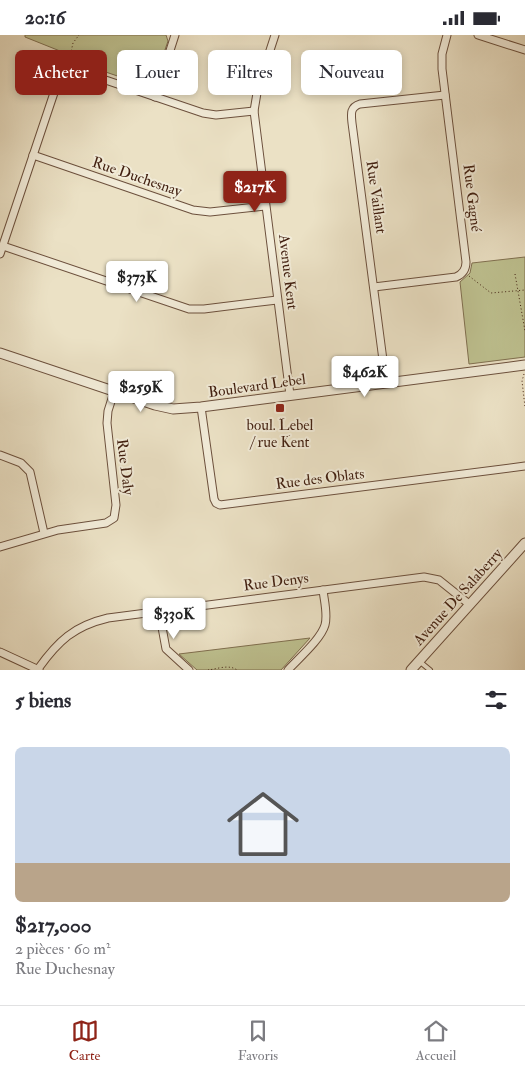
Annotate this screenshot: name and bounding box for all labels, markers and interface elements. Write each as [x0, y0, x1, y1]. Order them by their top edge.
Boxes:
text: 20:16 [25, 6, 65, 30]
chip: Acheter [15, 50, 107, 95]
chip: Louer [117, 50, 198, 95]
chip: Filtres [208, 50, 291, 95]
chip: Nouveau [301, 50, 402, 95]
street label: Rue Duchesnay [90, 153, 185, 201]
street label: Rue Vaillant [361, 159, 391, 235]
street label: Rue Gagné [458, 163, 486, 234]
pin: $217K [220, 171, 290, 213]
text: $217K [234, 177, 276, 197]
street label: Avenue Kent [274, 232, 302, 311]
pin: $373K [102, 261, 172, 303]
text: $373K [117, 267, 157, 287]
pin: $462K [330, 355, 400, 398]
text: $462K [342, 362, 388, 382]
street label: Boulevard Lebel [207, 370, 307, 402]
pin: $259K [106, 371, 176, 413]
text: $259K [119, 377, 163, 397]
marker: boul. Lebel / rue Kent [274, 402, 286, 414]
place label: boul. Lebel / rue Kent [247, 416, 314, 452]
street label: Rue Daly [112, 438, 138, 497]
street label: Rue des Oblats [275, 464, 365, 494]
street label: Avenue De Salaberry [409, 544, 507, 650]
street label: Rue Denys [242, 569, 310, 595]
pin: $330K [139, 597, 209, 640]
text: $330K [154, 604, 194, 624]
icon: filters [482, 686, 510, 714]
text: 5 biens [15, 687, 71, 714]
icon: home [218, 779, 308, 869]
text: $217,000 [15, 912, 92, 939]
text: 2 pièces · 60 m² [15, 939, 110, 959]
text: Rue Duchesnay [15, 959, 115, 979]
tab: Carte [69, 1017, 100, 1064]
tab: Favoris [238, 1017, 278, 1064]
tab: Accueil [416, 1017, 456, 1064]

